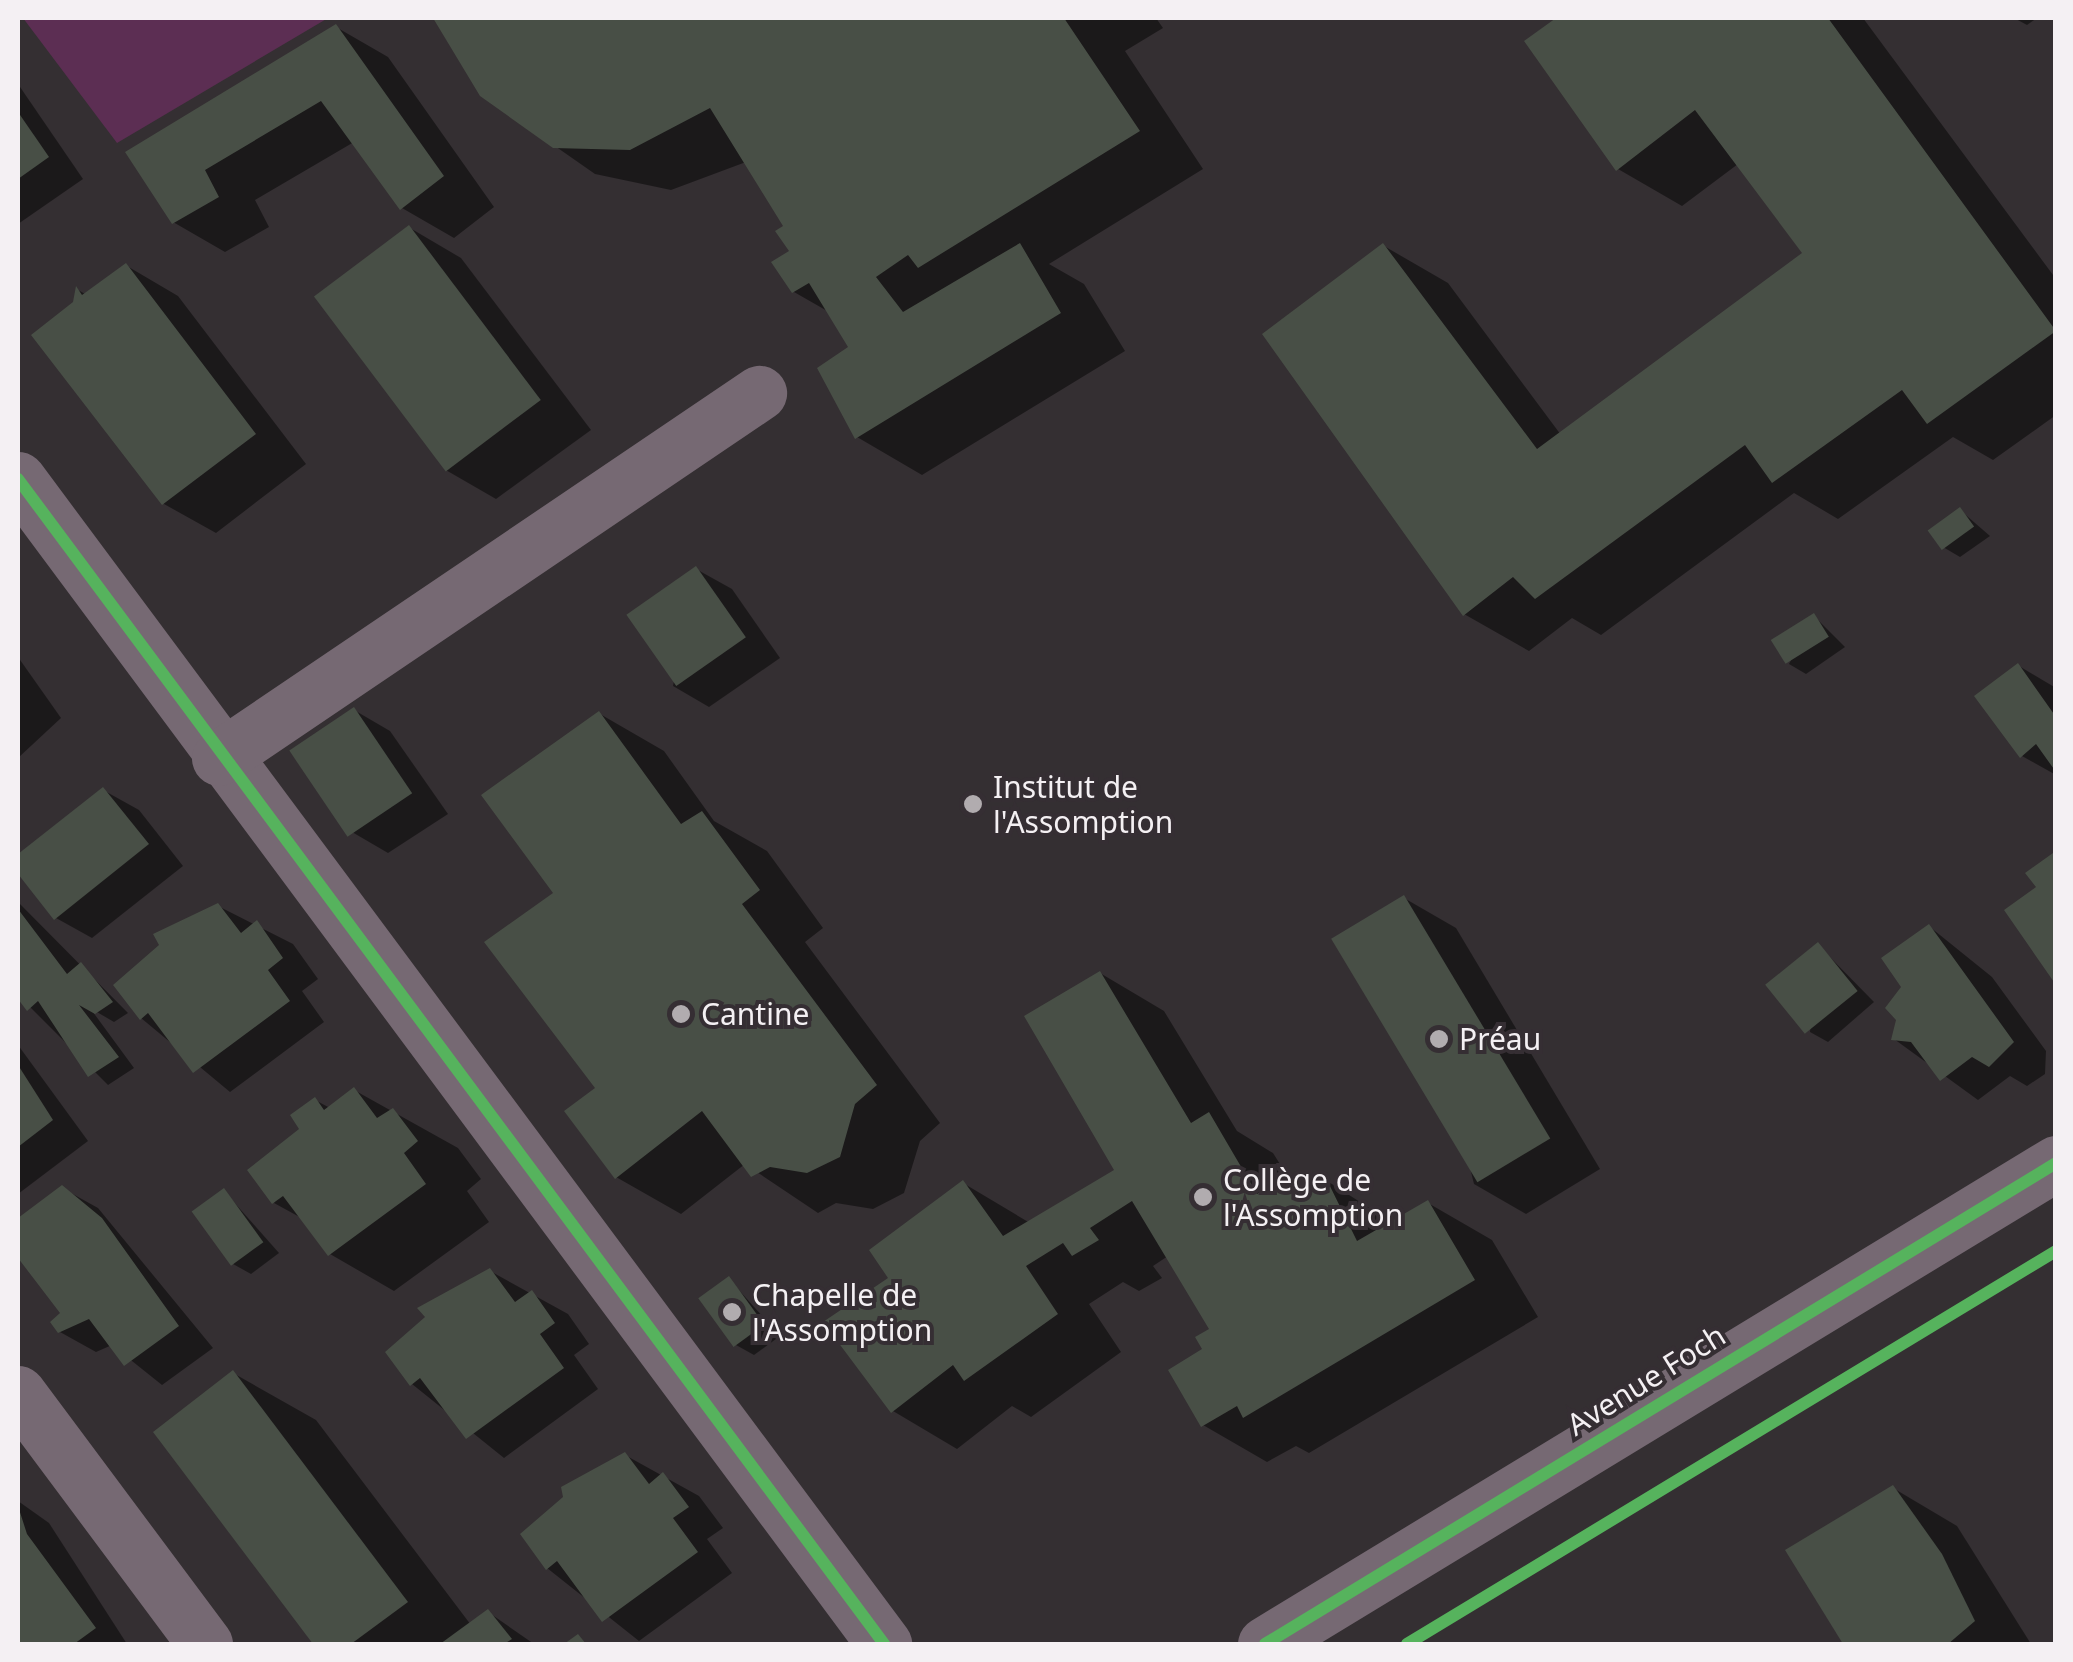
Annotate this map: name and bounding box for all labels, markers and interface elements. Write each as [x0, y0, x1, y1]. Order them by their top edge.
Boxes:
place label: Institut de l'Assomption [993, 769, 1173, 840]
marker: Institut de l'Assomption [962, 793, 984, 815]
place label: Cantine [701, 996, 809, 1032]
marker: Cantine [670, 1003, 692, 1025]
place label: Préau [1459, 1021, 1541, 1057]
marker: Préau [1428, 1028, 1450, 1050]
place label: Collège de l'Assomption [1223, 1162, 1403, 1232]
marker: Collège de l'Assomption [1192, 1186, 1214, 1208]
place label: Chapelle de l'Assomption [752, 1277, 932, 1348]
marker: Chapelle de l'Assomption [721, 1301, 743, 1323]
street label: Avenue Foch [1560, 1317, 1732, 1443]

